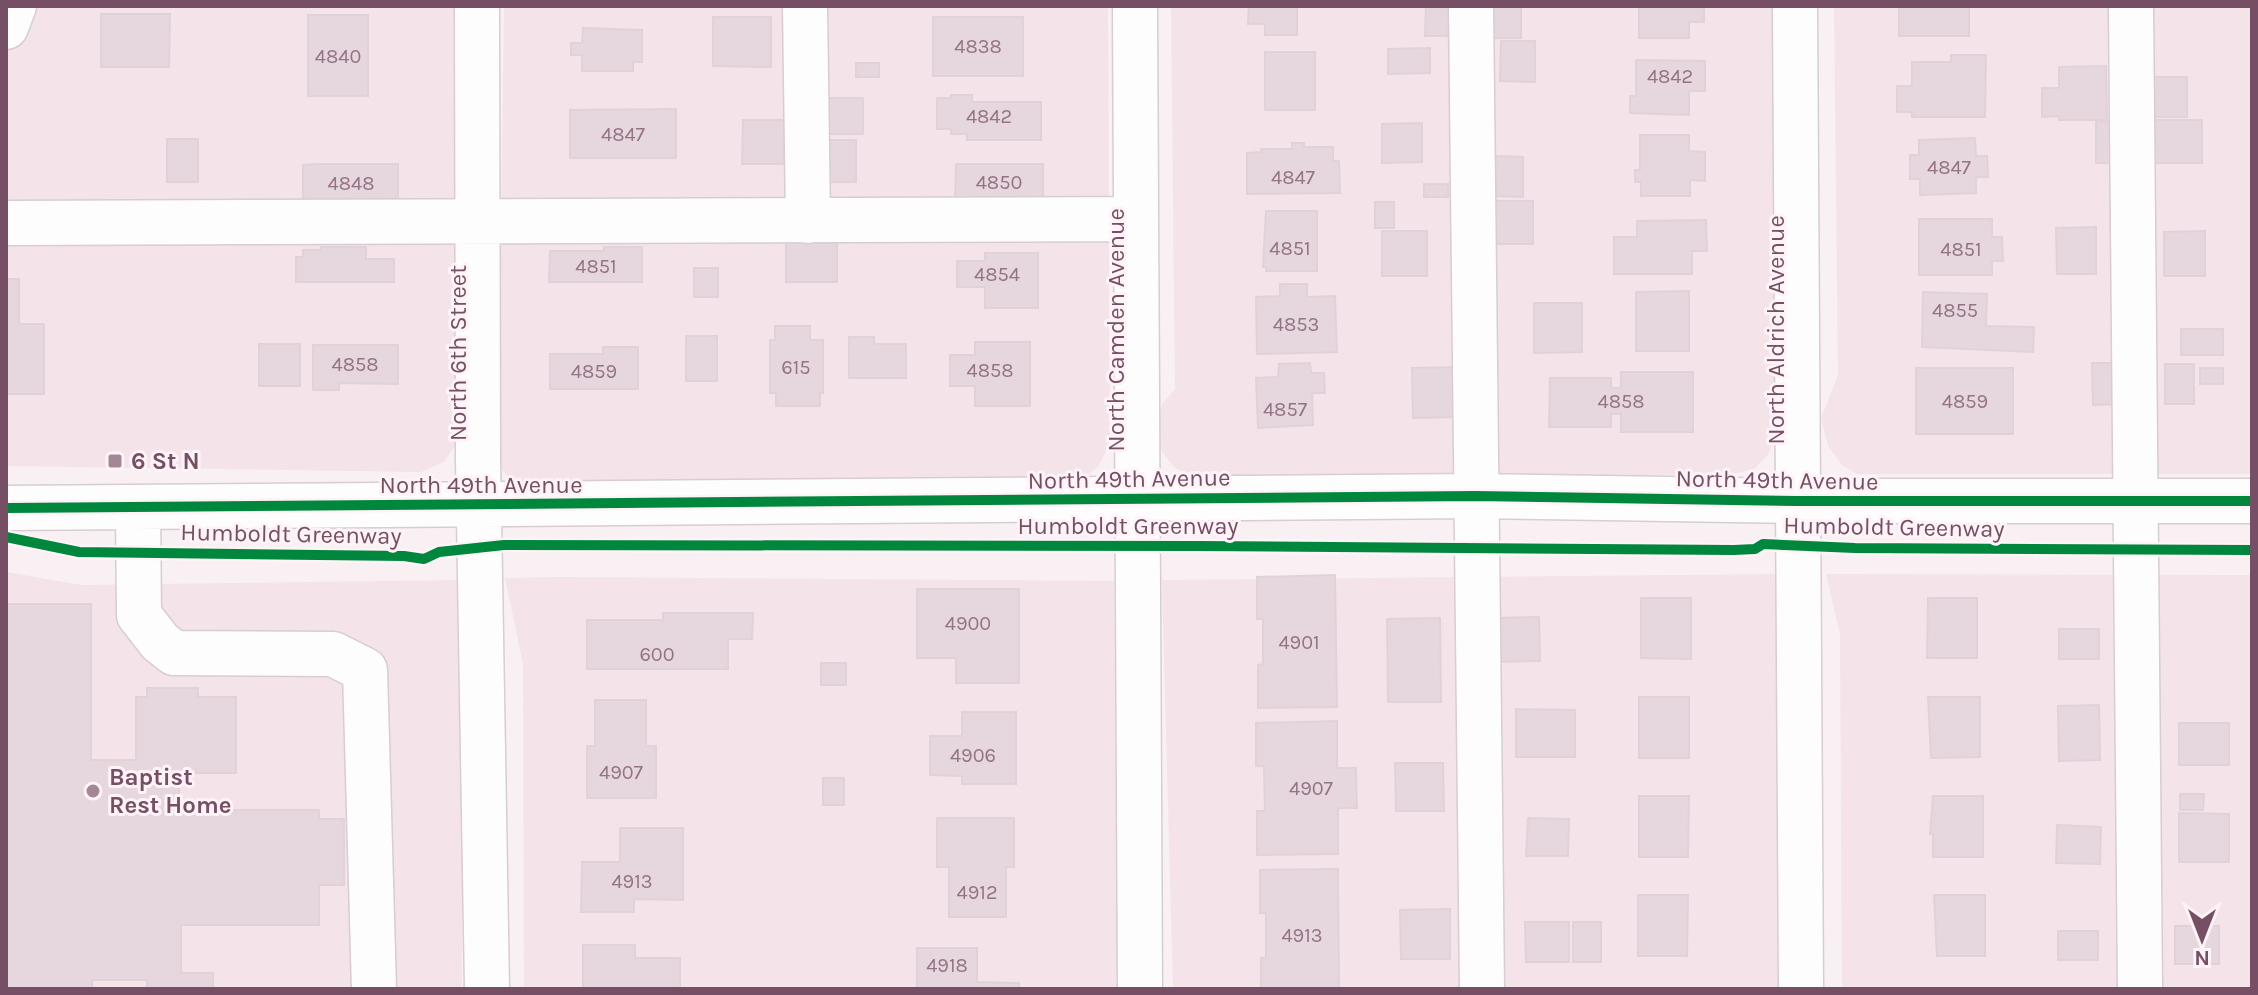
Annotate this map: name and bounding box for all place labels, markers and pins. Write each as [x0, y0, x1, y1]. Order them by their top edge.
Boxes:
place label: 6 St N [131, 447, 200, 475]
marker: 6 St N [106, 452, 124, 470]
place label: Baptist Rest Home [109, 763, 231, 819]
marker: Baptist Rest Home [84, 782, 102, 800]

